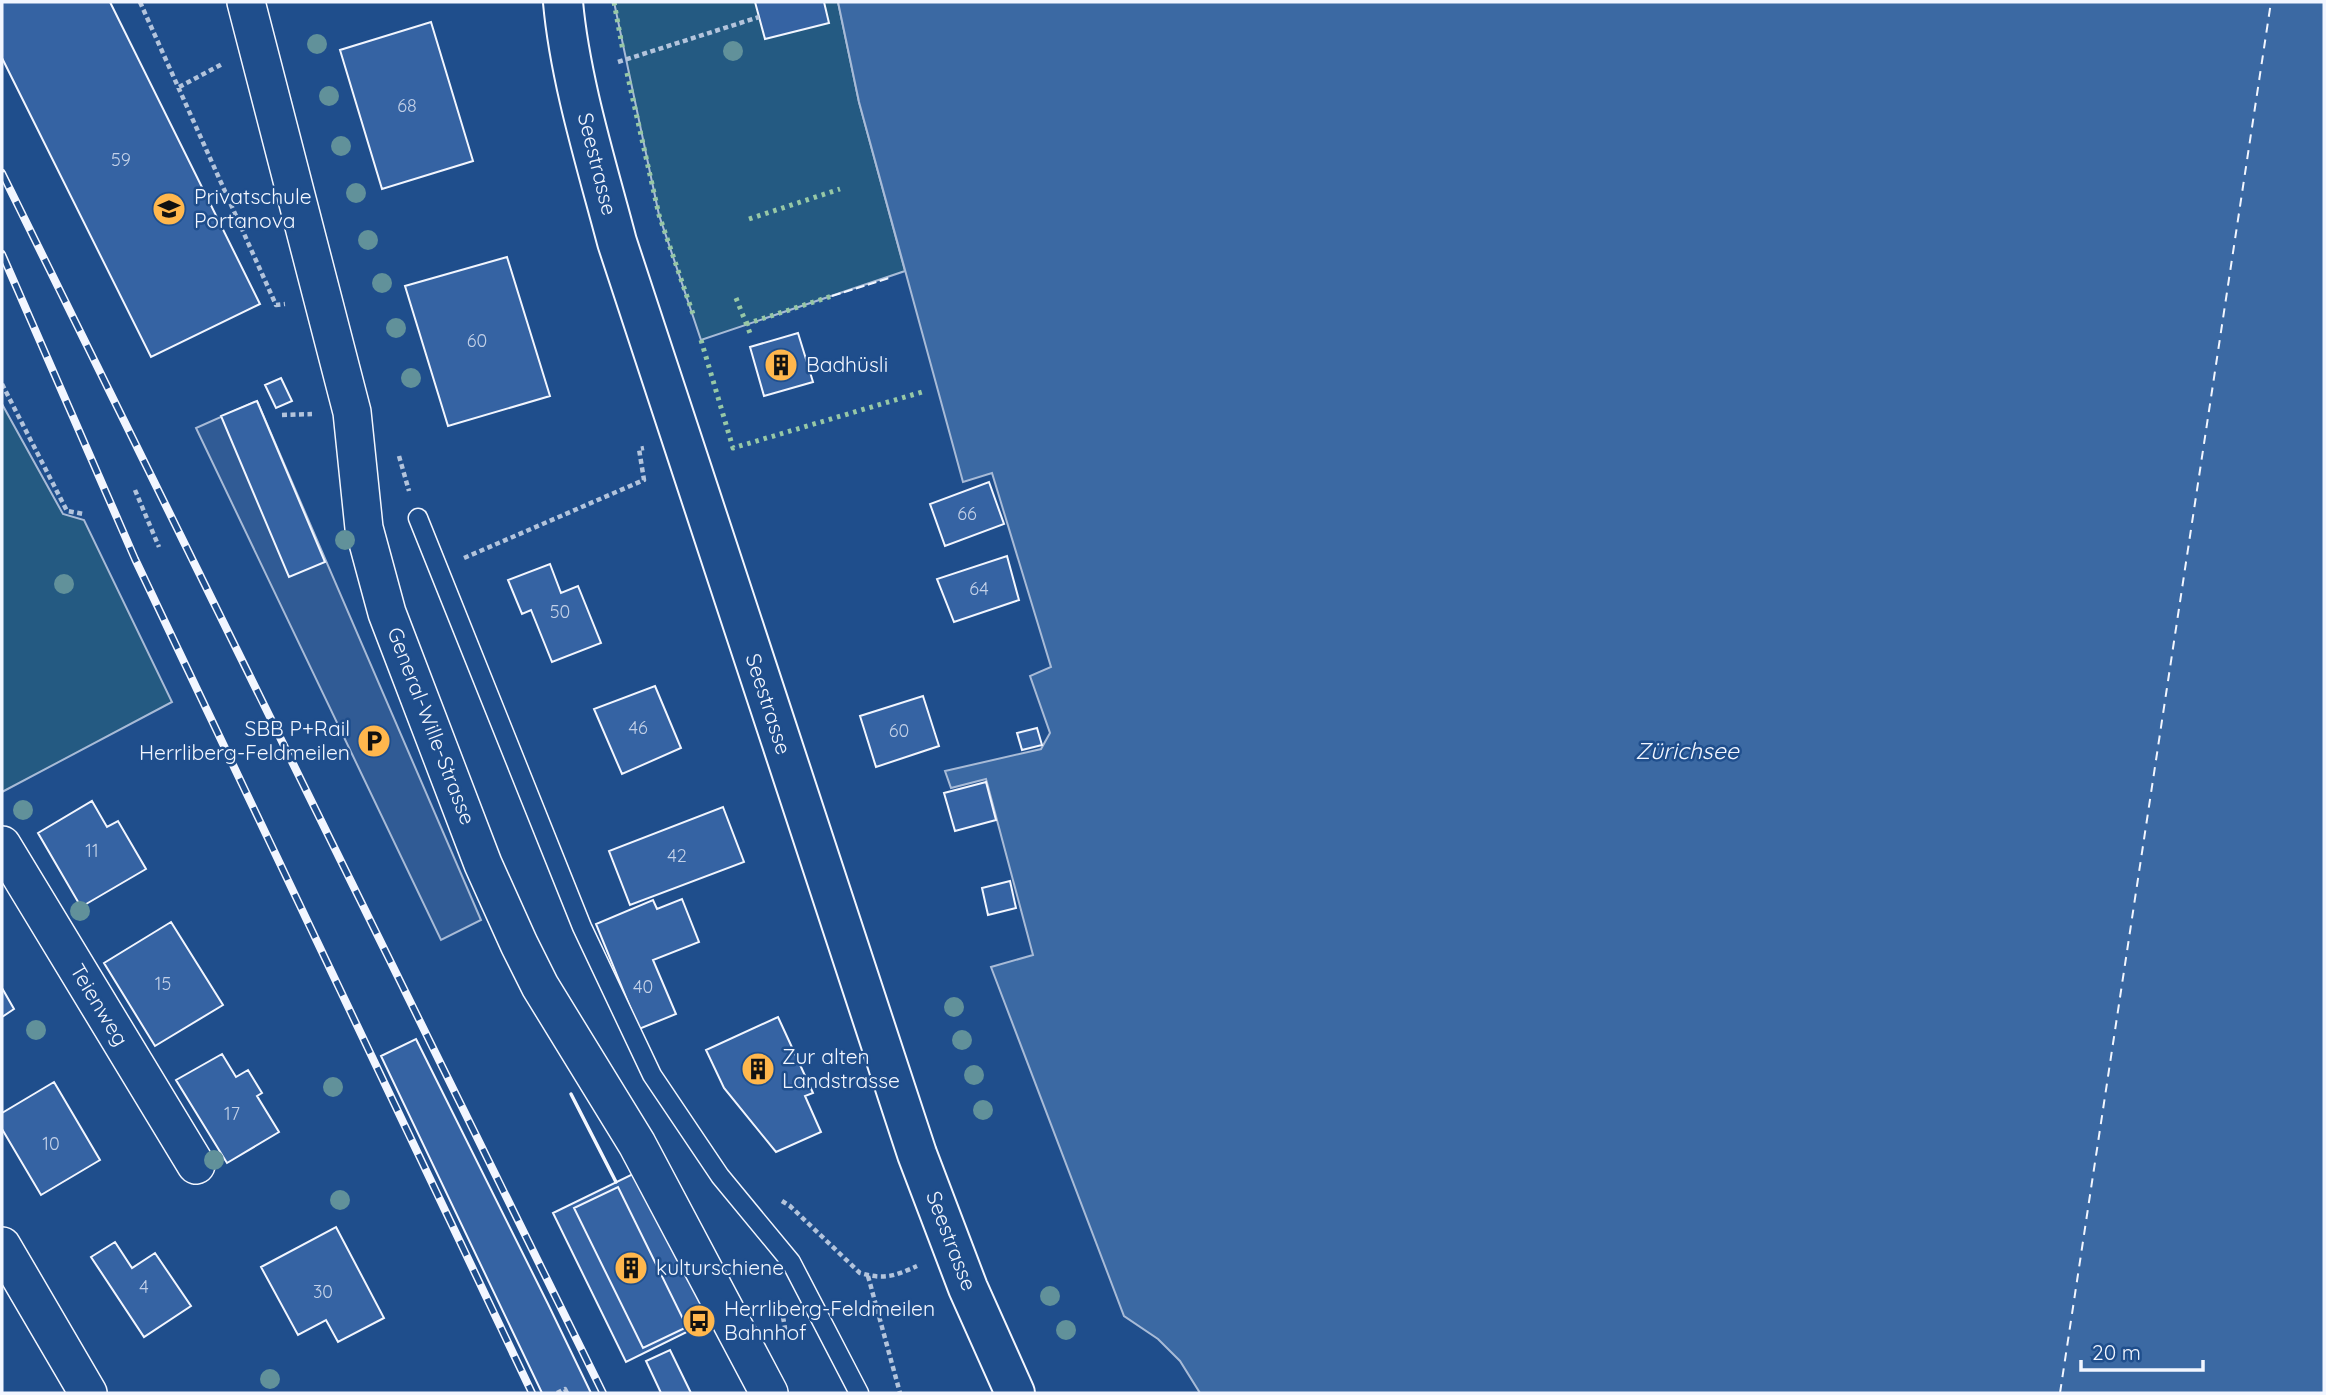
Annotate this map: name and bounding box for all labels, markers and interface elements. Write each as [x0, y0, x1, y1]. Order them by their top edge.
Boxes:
house number: 68 [397, 94, 417, 117]
street label: Seestrasse [573, 110, 623, 218]
house number: 59 [111, 148, 131, 171]
place label: Privatschule Portanova [194, 183, 312, 233]
school or university icon: Privatschule Portanova [150, 190, 188, 228]
house number: 60 [467, 329, 487, 352]
building icon: Badhüsli [762, 346, 800, 384]
place label: Badhüsli [806, 351, 888, 377]
house number: 66 [957, 502, 977, 525]
house number: 64 [969, 577, 989, 600]
house number: 50 [550, 600, 570, 623]
street label: General-Wille-Strasse [382, 623, 482, 828]
street label: Seestrasse [740, 650, 797, 757]
place label: SBB P+Rail Herrliberg-Feldmeilen [139, 715, 350, 765]
house number: 46 [628, 716, 648, 739]
house number: 60 [889, 719, 909, 742]
parking icon: SBB P+Rail Herrliberg-Feldmeilen [355, 722, 393, 760]
water label: Zürichsee [1635, 736, 1740, 765]
house number: 11 [85, 839, 99, 862]
house number: 42 [667, 844, 687, 867]
street label: Teienweg [65, 959, 134, 1050]
house number: 15 [155, 972, 171, 995]
house number: 40 [633, 975, 653, 998]
place label: Zur alten Landstrasse [782, 1043, 900, 1093]
building icon: Zur alten Landstrasse [739, 1050, 777, 1088]
house number: 17 [224, 1102, 240, 1125]
house number: 10 [42, 1132, 60, 1155]
street label: Seestrasse [921, 1187, 983, 1294]
building icon: kulturschiene [612, 1249, 650, 1287]
place label: kulturschiene [656, 1254, 784, 1280]
house number: 4 [139, 1275, 149, 1298]
house number: 30 [313, 1280, 333, 1303]
place label: Herrliberg-Feldmeilen Bahnhof [724, 1295, 935, 1345]
bus stop icon: Herrliberg-Feldmeilen Bahnhof [680, 1302, 718, 1340]
scale bar [2081, 1328, 2204, 1372]
text: 20 m [2092, 1339, 2141, 1365]

